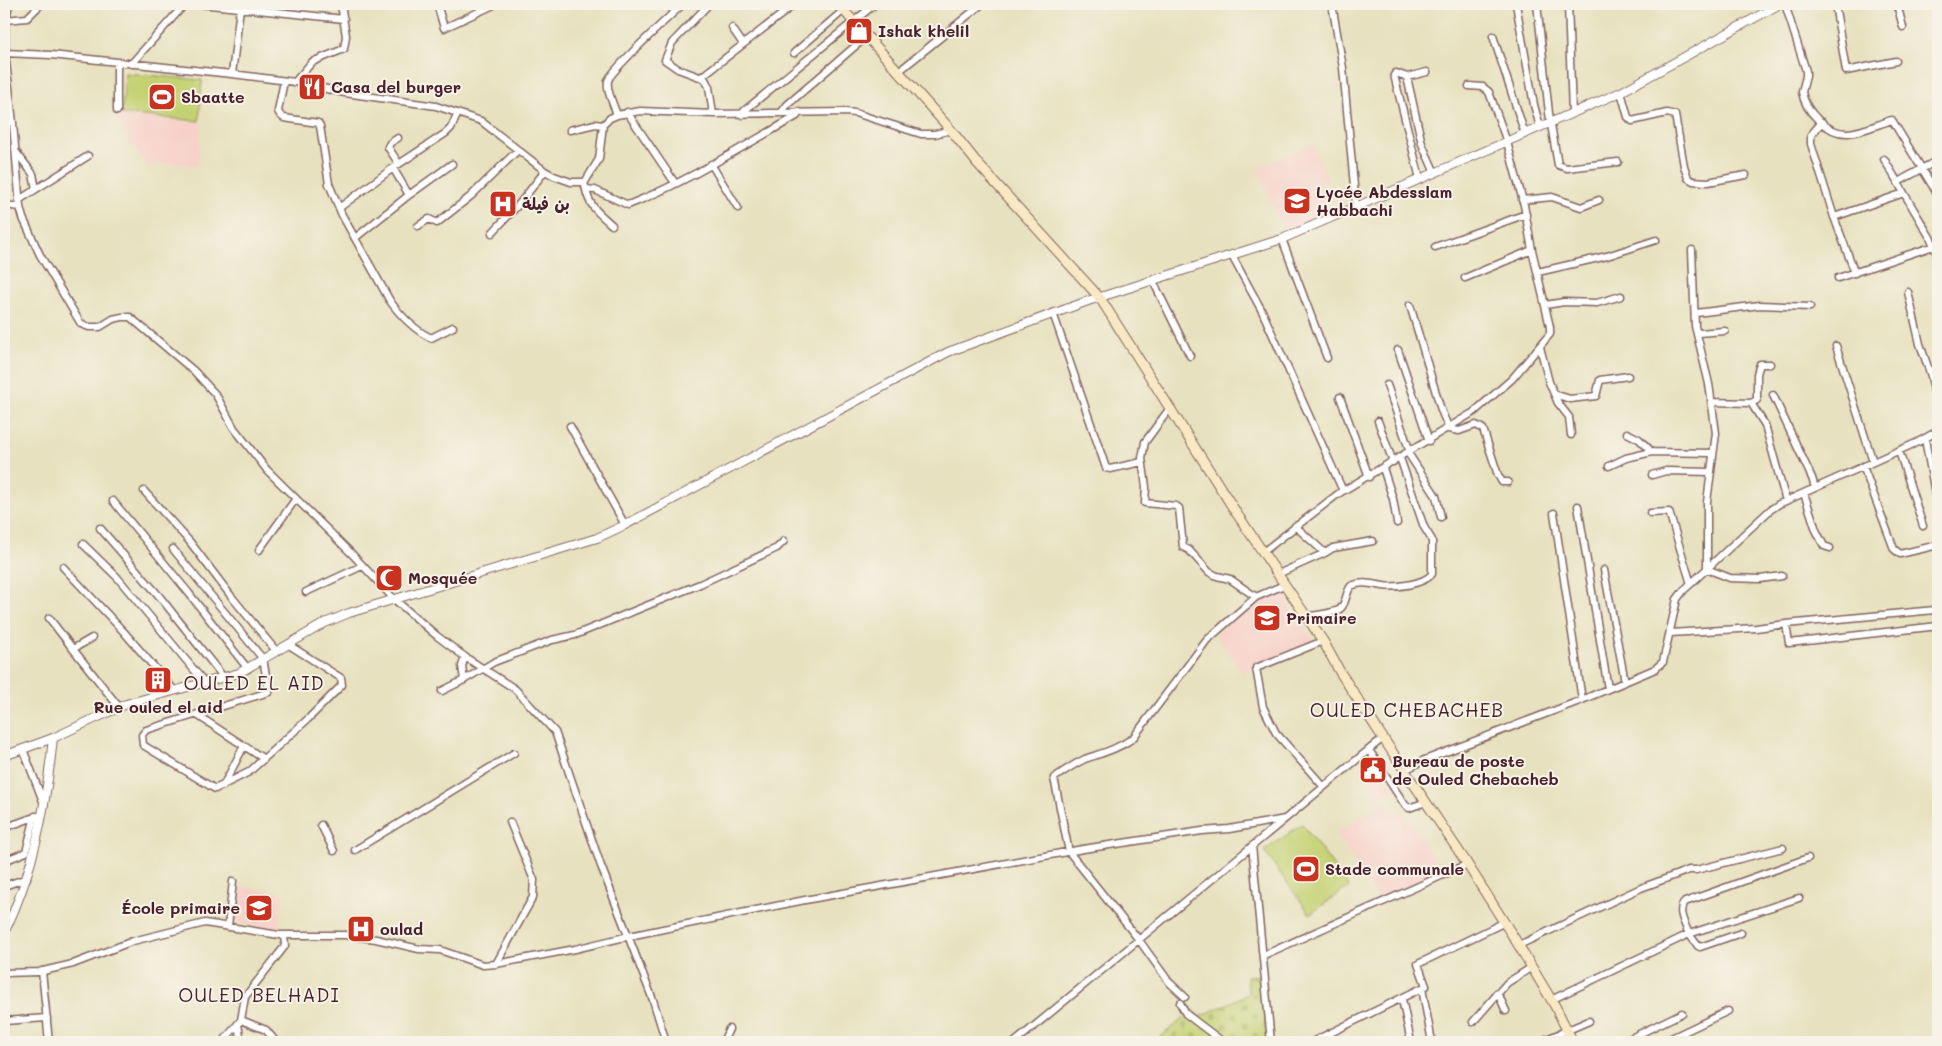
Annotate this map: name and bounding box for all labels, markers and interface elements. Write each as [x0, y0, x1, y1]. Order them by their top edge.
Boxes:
shop icon: Ishak khelil [844, 16, 874, 46]
place label: Ishak khelil [878, 20, 969, 41]
restaurant icon: Casa del burger [297, 72, 327, 102]
place label: Casa del burger [331, 76, 461, 97]
sports icon: Sbaatte [147, 82, 177, 112]
place label: Sbaatte [181, 86, 245, 107]
place label: Lycée Abdesslam Habbachi [1316, 181, 1452, 220]
school or university icon: Lycée Abdesslam Habbachi [1282, 186, 1312, 216]
hospital icon: بن فيلة [488, 189, 518, 219]
place label: بن فيلة [522, 193, 570, 214]
mosque icon: Mosquée [374, 563, 404, 593]
place label: Mosquée [408, 567, 477, 588]
school or university icon: Primaire [1252, 603, 1282, 633]
place label: Primaire [1286, 607, 1356, 628]
building icon: Rue ouled el aid [143, 665, 173, 695]
district label: OULED EL AID [183, 670, 325, 695]
place label: Rue ouled el aid [93, 696, 223, 717]
district label: OULED CHEBACHEB [1310, 697, 1504, 722]
place label: Bureau de poste de Ouled Chebacheb [1392, 750, 1559, 789]
public building icon: Bureau de poste de Ouled Chebacheb [1358, 755, 1388, 785]
sports icon: Stade communale [1291, 854, 1321, 884]
place label: Stade communale [1325, 858, 1464, 879]
school or university icon: École primaire [244, 893, 274, 923]
place label: École primaire [121, 897, 240, 918]
hospital icon: oulad [346, 914, 376, 944]
place label: oulad [380, 918, 423, 939]
district label: OULED BELHADI [178, 982, 340, 1007]

